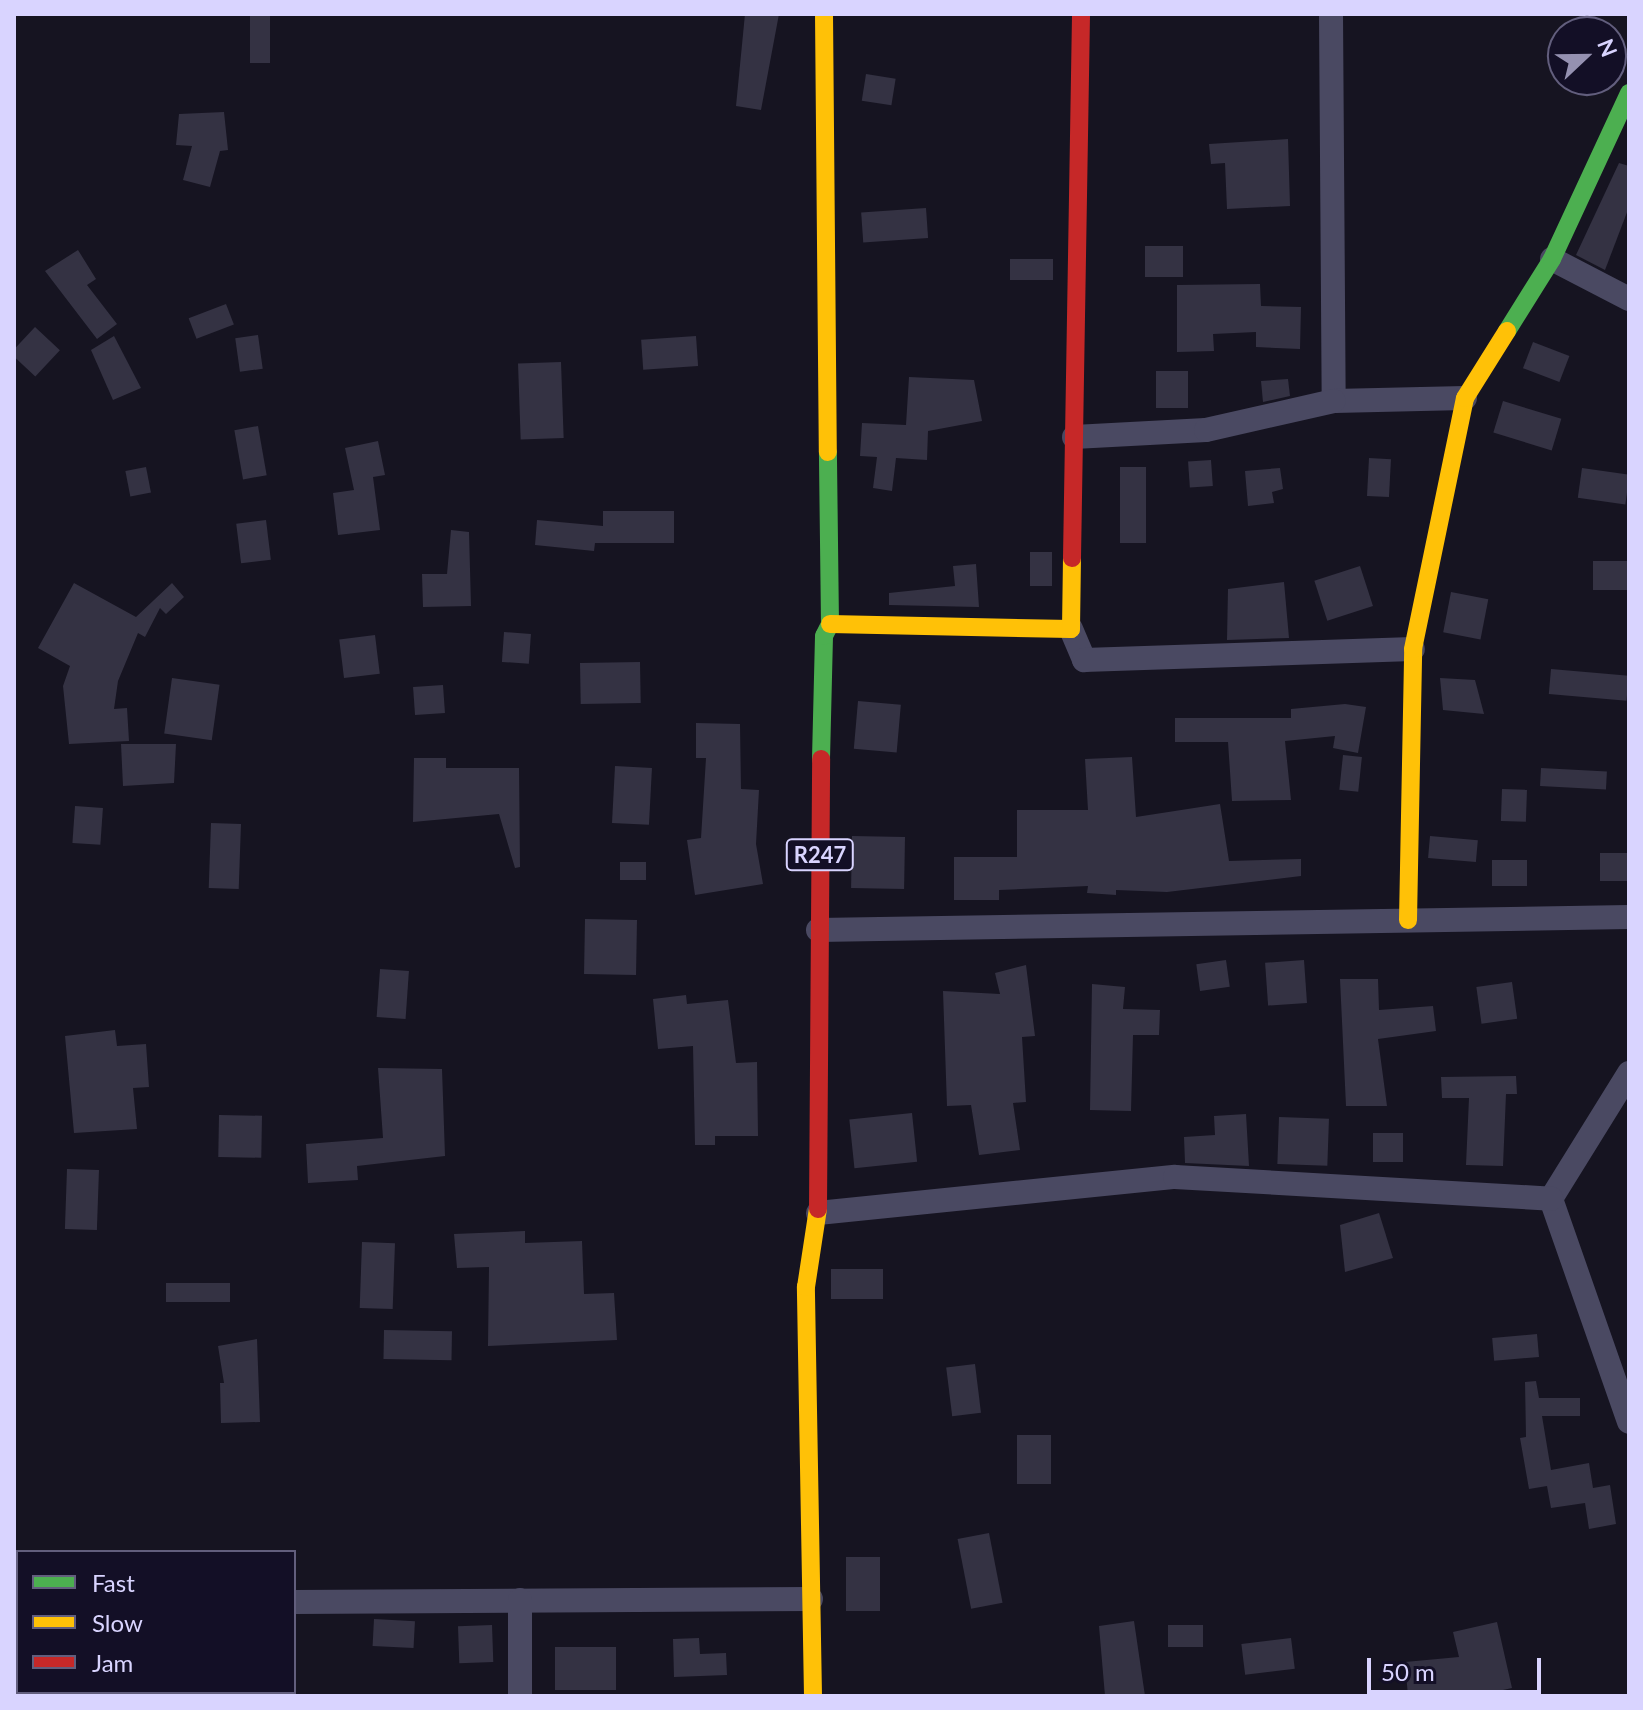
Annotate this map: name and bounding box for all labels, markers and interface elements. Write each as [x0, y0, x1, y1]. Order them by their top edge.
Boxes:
north arrow [1547, 16, 1627, 96]
text: N [1592, 35, 1624, 60]
road number: R247 [784, 837, 856, 873]
legend [16, 1550, 296, 1694]
text: Fast [92, 1568, 135, 1597]
text: Slow [92, 1608, 143, 1637]
scale bar [1371, 1642, 1545, 1692]
text: Jam [92, 1648, 133, 1677]
text: 50 m [1381, 1657, 1435, 1686]

